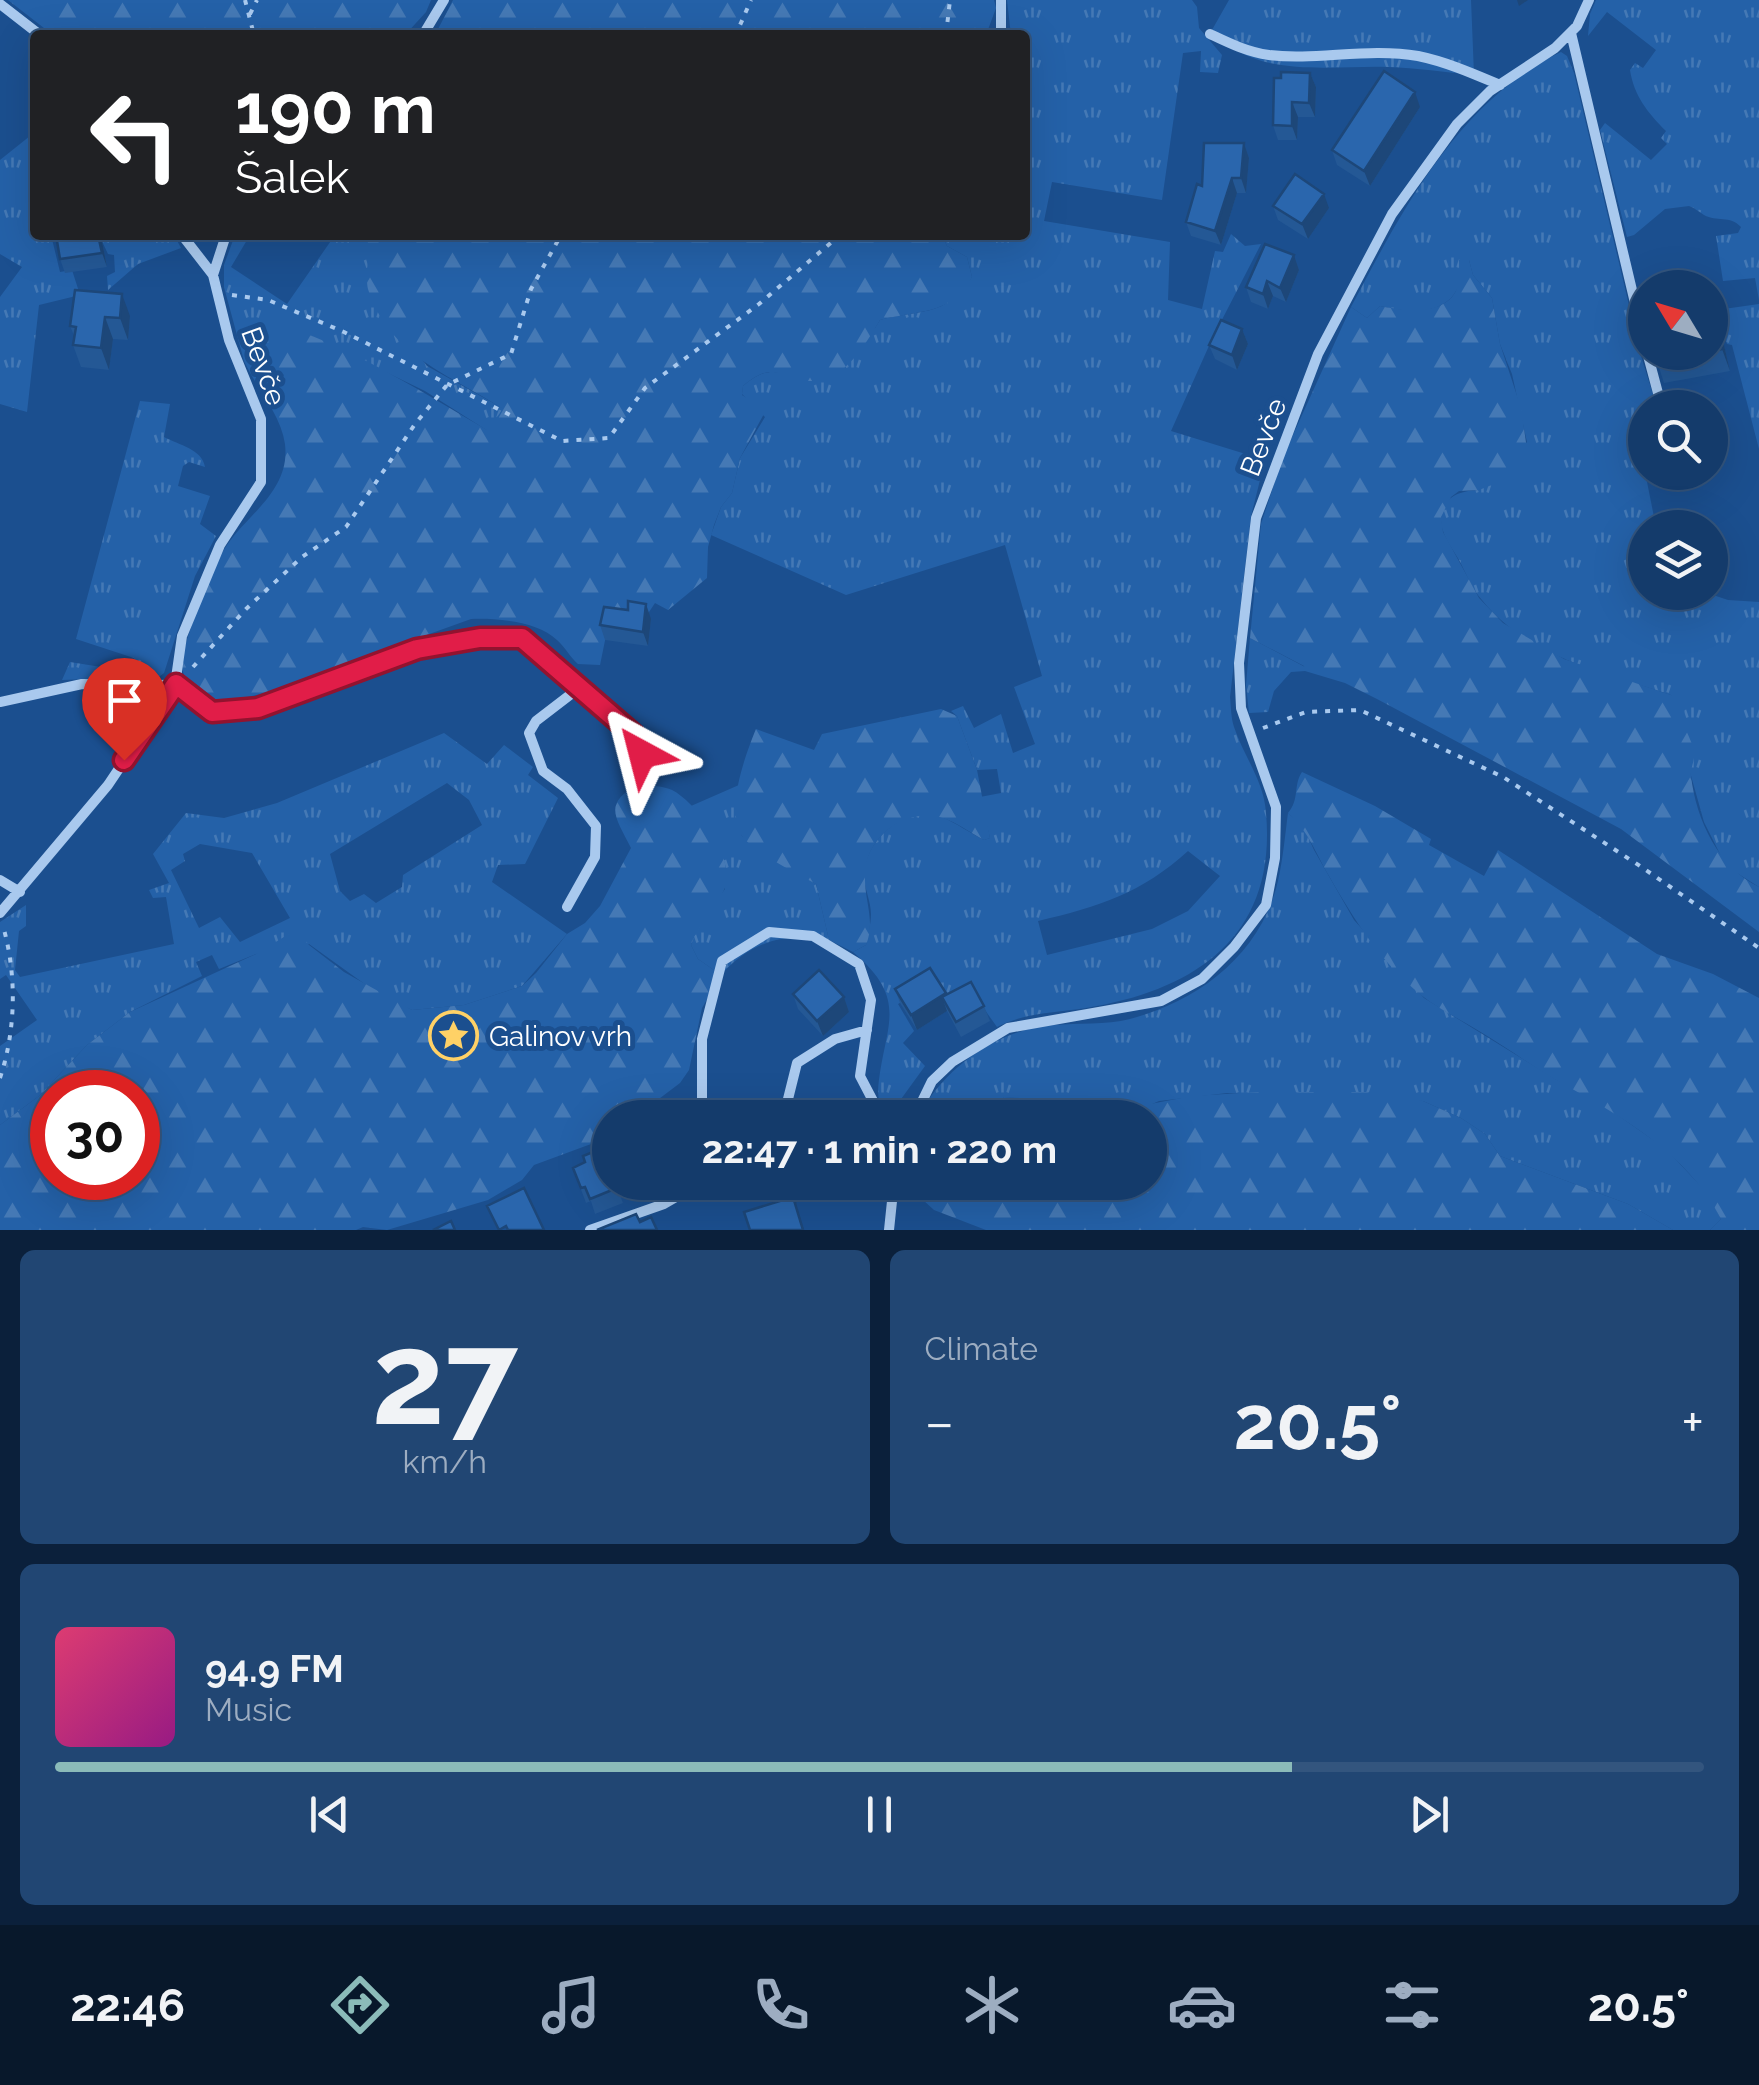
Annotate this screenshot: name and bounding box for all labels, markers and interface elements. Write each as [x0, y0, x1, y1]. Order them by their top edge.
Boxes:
text: 190 m [235, 67, 436, 149]
icon: left [70, 70, 200, 200]
text: Šalek [235, 151, 349, 204]
north arrow [1628, 270, 1728, 370]
map controls [1628, 270, 1728, 610]
street label: Bevče [234, 323, 293, 410]
button: search [1628, 390, 1728, 490]
street label: Bevče [1234, 394, 1293, 481]
button: layers [1628, 510, 1728, 610]
pin [82, 658, 167, 761]
icon: arrive [97, 673, 152, 728]
position arrow [590, 702, 694, 806]
place icon: Galinov vrh [428, 1010, 480, 1062]
place label: Galinov vrh [489, 1020, 632, 1053]
speed limit sign: 30 [30, 1070, 160, 1200]
text: 22:47 · 1 min · 220 m [702, 1127, 1057, 1172]
text: 27 [372, 1302, 518, 1454]
text: Climate [925, 1330, 1038, 1367]
text: 20.5° [1234, 1378, 1402, 1467]
text: − [925, 1390, 954, 1455]
text: + [1681, 1390, 1704, 1455]
text: km/h [403, 1443, 487, 1480]
text: 94.9 FM [205, 1646, 344, 1691]
text: Music [205, 1691, 292, 1728]
icon: previous [302, 1787, 357, 1842]
icon: pause [852, 1787, 907, 1842]
icon: next [1402, 1787, 1457, 1842]
icon: directions [325, 1970, 395, 2040]
icon: music [536, 1970, 606, 2040]
icon: phone [746, 1970, 816, 2040]
icon: climate [957, 1970, 1027, 2040]
icon: car [1167, 1970, 1237, 2040]
icon: filters [1377, 1970, 1447, 2040]
text: 22:46 [70, 1979, 185, 2032]
text: 20.5° [1588, 1979, 1689, 2032]

